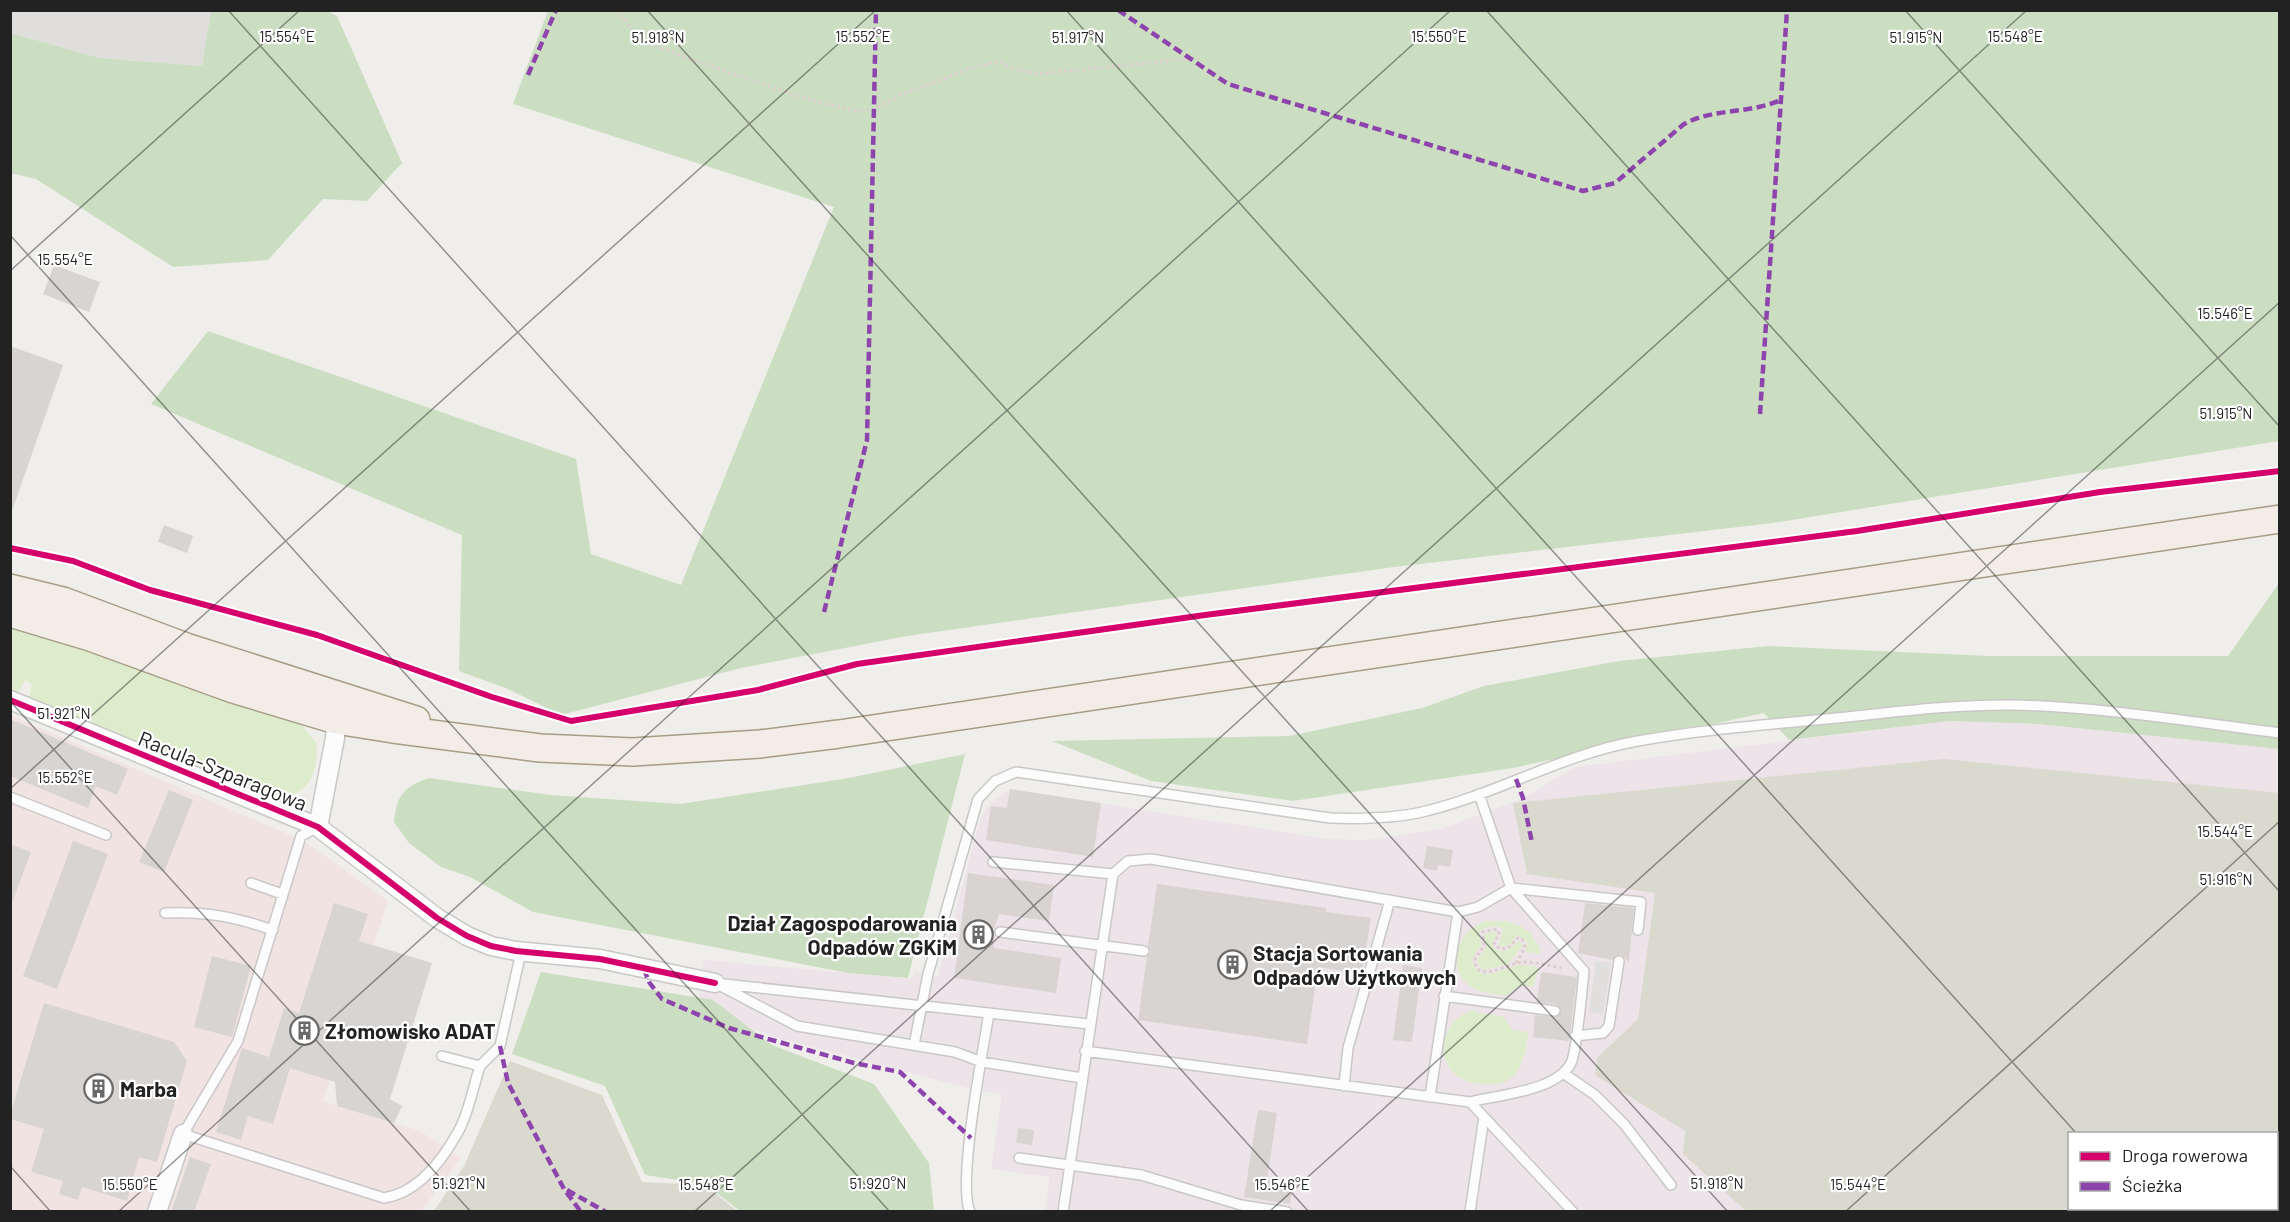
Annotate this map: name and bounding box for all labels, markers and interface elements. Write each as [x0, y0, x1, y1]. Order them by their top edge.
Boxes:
text: 15.554°E [259, 27, 315, 45]
text: 15.552°E [835, 27, 891, 45]
text: 15.550°E [1411, 27, 1467, 45]
text: 15.548°E [1987, 27, 2043, 45]
text: 51.918°N [631, 28, 685, 46]
text: 51.917°N [1052, 28, 1104, 46]
text: 51.915°N [1889, 28, 1943, 46]
text: 15.554°E [37, 250, 93, 268]
text: 15.546°E [2197, 304, 2253, 322]
text: 51.915°N [2199, 404, 2253, 422]
text: 51.921°N [37, 704, 91, 722]
street label: Racula-Szparagowa [135, 725, 311, 815]
text: 15.552°E [37, 768, 93, 786]
text: 15.544°E [2197, 822, 2253, 840]
text: 51.916°N [2199, 870, 2253, 888]
place label: Dział Zagospodarowania Odpadów ZGKiM [728, 910, 957, 959]
building icon: Dział Zagospodarowania Odpadów ZGKiM [962, 918, 994, 950]
place label: Stacja Sortowania Odpadów Użytkowych [1253, 940, 1456, 989]
building icon: Stacja Sortowania Odpadów Użytkowych [1216, 948, 1248, 980]
building icon: Złomowisko ADAT [288, 1014, 320, 1046]
place label: Złomowisko ADAT [325, 1018, 495, 1043]
building icon: Marba [83, 1072, 115, 1104]
place label: Marba [120, 1076, 177, 1101]
legend [2068, 1132, 2278, 1210]
text: Droga rowerowa [2122, 1144, 2248, 1166]
text: 51.921°N [432, 1174, 486, 1192]
text: 51.920°N [850, 1174, 906, 1192]
text: 51.918°N [1690, 1174, 1744, 1192]
text: Ścieżka [2122, 1174, 2182, 1196]
text: 15.550°E [102, 1175, 158, 1193]
text: 15.548°E [678, 1175, 734, 1193]
text: 15.546°E [1254, 1175, 1310, 1193]
text: 15.544°E [1830, 1175, 1886, 1193]

